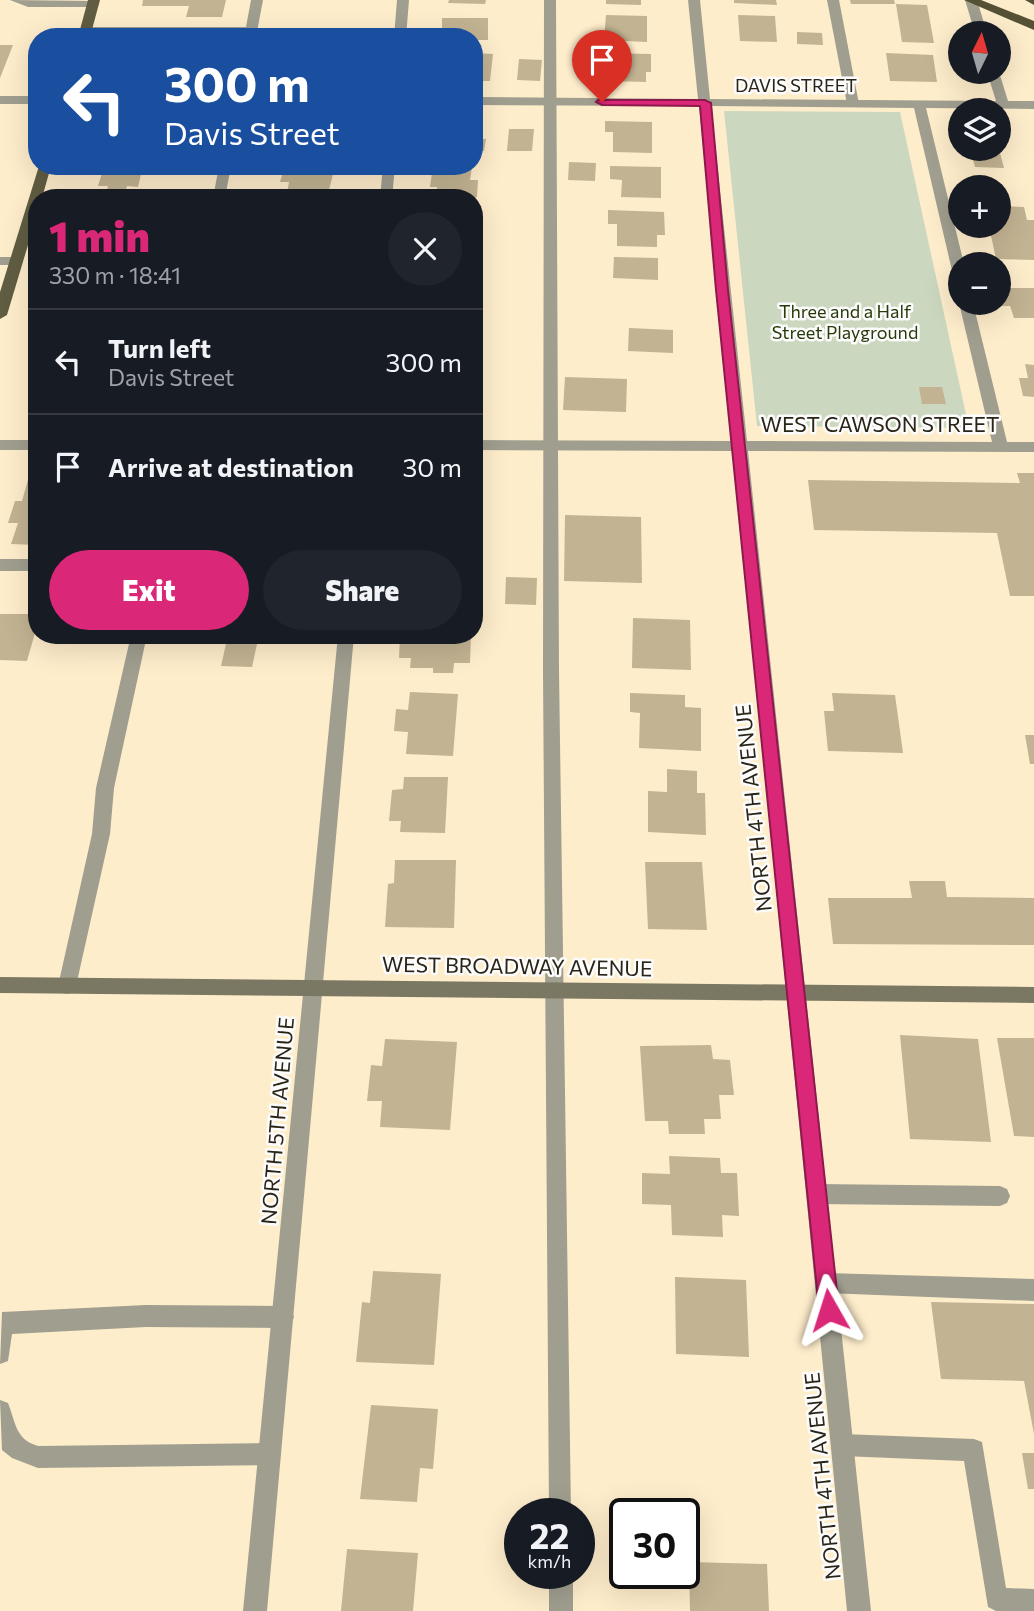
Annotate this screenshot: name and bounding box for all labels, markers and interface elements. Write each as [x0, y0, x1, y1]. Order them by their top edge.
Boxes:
north arrow [948, 21, 1012, 84]
map controls [948, 21, 1011, 315]
pin [572, 30, 632, 102]
icon: arrive [583, 41, 621, 79]
text: 300 m [164, 52, 310, 112]
icon: left [49, 56, 140, 147]
street label: DAVIS STREET [735, 74, 857, 96]
button: layers [948, 98, 1011, 161]
text: Davis Street [164, 112, 340, 152]
button: + [948, 175, 1011, 238]
text: 1 min [49, 209, 150, 261]
button: close [388, 212, 462, 286]
button: − [948, 252, 1011, 315]
text: 330 m · 18:41 [49, 261, 181, 289]
park label: Three and a Half Street Playground [772, 300, 918, 343]
text: Turn left [108, 332, 211, 363]
icon: left [49, 343, 87, 381]
text: 300 m [386, 346, 462, 377]
text: Davis Street [108, 363, 234, 391]
street label: WEST CAWSON STREET [760, 411, 1000, 436]
icon: arrive [49, 448, 87, 486]
text: Arrive at destination [108, 451, 354, 482]
text: 30 m [403, 451, 462, 482]
button: Exit [49, 550, 249, 630]
button: Share [263, 550, 462, 630]
street label: NORTH 4TH AVENUE [729, 703, 776, 913]
street label: WEST BROADWAY AVENUE [382, 951, 652, 980]
street label: NORTH 5TH AVENUE [255, 1016, 298, 1226]
position arrow [792, 1273, 866, 1347]
street label: NORTH 4TH AVENUE [798, 1371, 845, 1581]
speed limit sign: 30 [609, 1498, 700, 1589]
text: 22 [530, 1513, 569, 1556]
text: km/h [528, 1550, 571, 1572]

